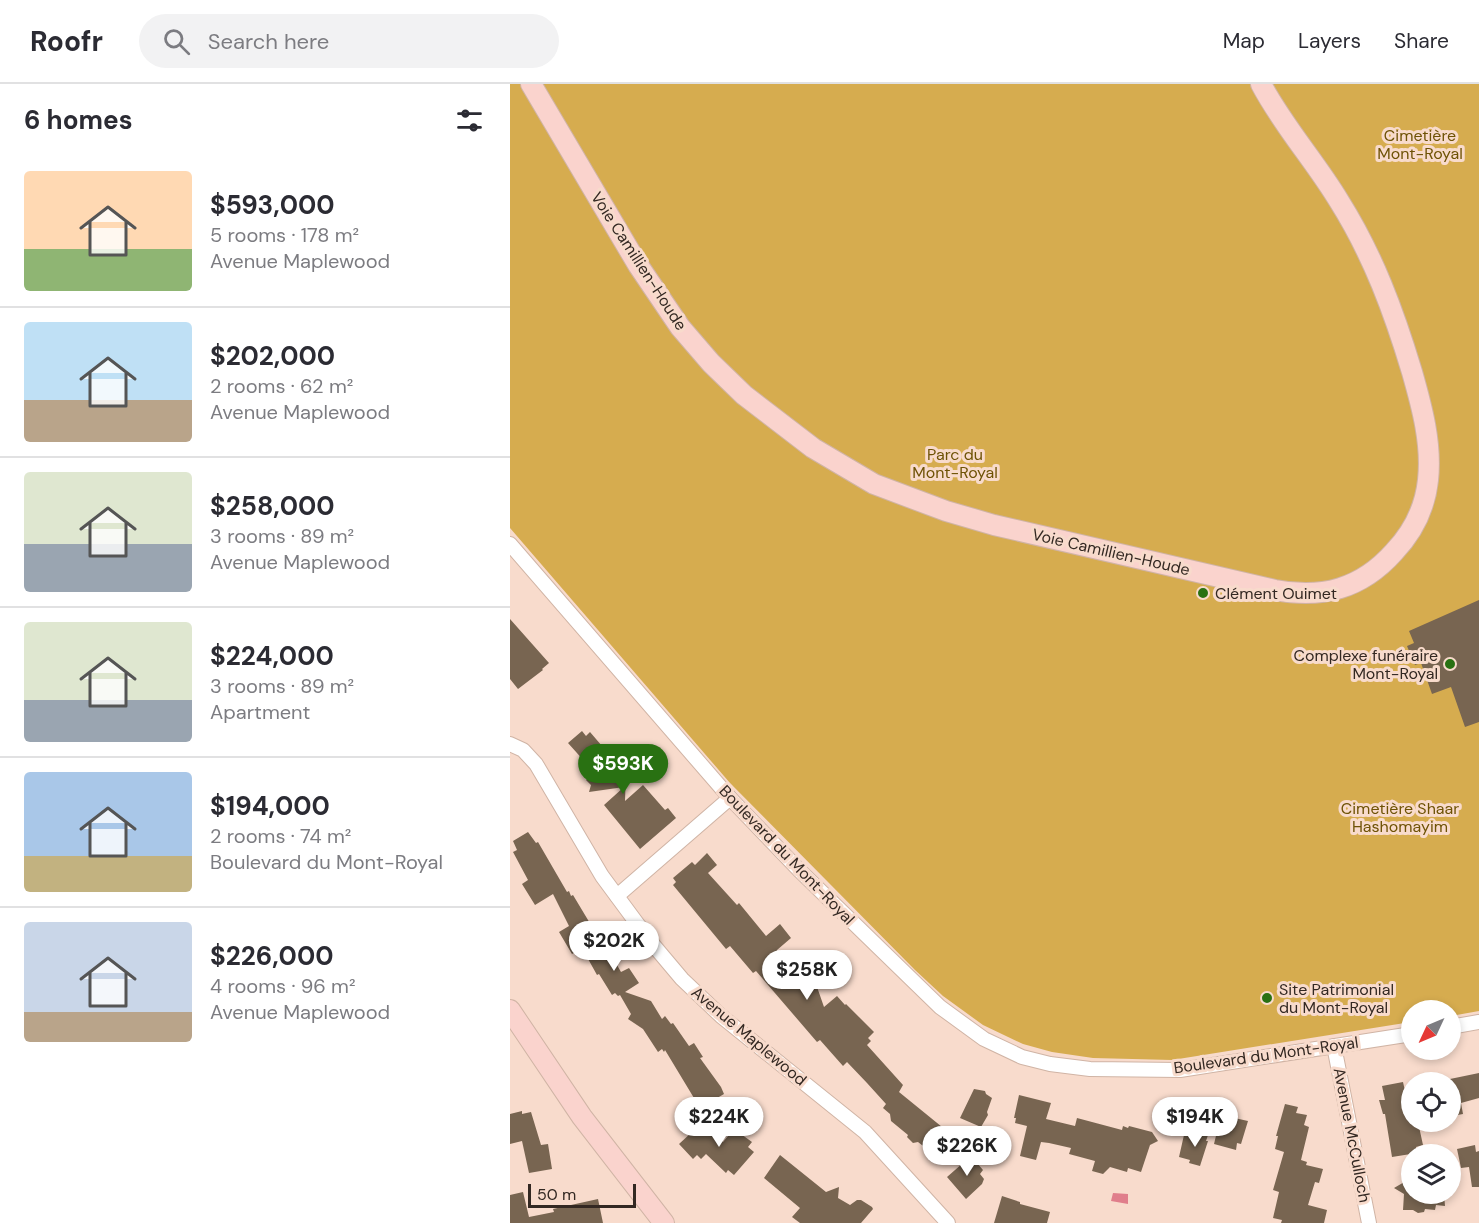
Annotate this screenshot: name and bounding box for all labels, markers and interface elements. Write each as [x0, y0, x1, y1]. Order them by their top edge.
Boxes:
search box [139, 14, 559, 68]
text: Roofr [30, 23, 103, 60]
icon: search [160, 25, 193, 58]
text: Search here [208, 27, 329, 56]
text: Map [1223, 27, 1265, 55]
text: Layers [1298, 27, 1361, 55]
text: Share [1394, 27, 1449, 55]
text: 6 homes [24, 103, 132, 137]
icon: filters [453, 104, 486, 137]
park label: Cimetière Mont-Royal [1377, 125, 1463, 164]
text: $593,000 [210, 188, 335, 222]
street label: Voie Camillien-Houde [586, 188, 692, 334]
icon: home [72, 195, 144, 267]
text: 5 rooms · 178 m² [210, 222, 359, 248]
text: Avenue Maplewood [210, 248, 390, 274]
text: $202,000 [210, 339, 335, 373]
icon: home [72, 346, 144, 418]
text: 2 rooms · 62 m² [210, 373, 353, 399]
text: Avenue Maplewood [210, 399, 390, 425]
park label: Parc du Mont-Royal [912, 444, 998, 483]
text: $258,000 [210, 489, 335, 523]
icon: home [72, 496, 144, 568]
text: 3 rooms · 89 m² [210, 523, 354, 549]
street label: Voie Camillien-Houde [1030, 524, 1192, 580]
text: Avenue Maplewood [210, 549, 390, 575]
place label: Clément Ouimet [1215, 583, 1337, 604]
marker: Clément Ouimet [1196, 586, 1210, 600]
text: $224,000 [210, 639, 334, 673]
place label: Complexe funéraire Mont-Royal [1293, 645, 1438, 684]
icon: home [72, 646, 144, 718]
marker: Complexe funéraire Mont-Royal [1443, 657, 1457, 671]
text: 3 rooms · 89 m² [210, 673, 354, 699]
text: Apartment [210, 699, 310, 725]
pin: $593K [581, 744, 665, 795]
text: $593K [592, 750, 654, 776]
street label: Boulevard du Mont-Royal [715, 781, 859, 929]
text: $194,000 [210, 789, 330, 823]
icon: home [72, 796, 144, 868]
park label: Cimetière Shaar Hashomayim [1341, 798, 1459, 837]
text: 2 rooms · 74 m² [210, 823, 351, 849]
text: Boulevard du Mont-Royal [210, 849, 443, 875]
pin: $202K [572, 921, 656, 972]
text: $202K [583, 927, 645, 953]
text: $226,000 [210, 939, 334, 973]
icon: home [72, 946, 144, 1018]
pin: $258K [765, 950, 849, 1001]
text: $258K [776, 956, 838, 982]
text: 4 rooms · 96 m² [210, 973, 356, 999]
place label: Site Patrimonial du Mont-Royal [1279, 979, 1394, 1018]
street label: Avenue Maplewood [687, 982, 811, 1090]
marker: Site Patrimonial du Mont-Royal [1260, 991, 1274, 1005]
text: Avenue Maplewood [210, 999, 390, 1025]
north arrow [1401, 1000, 1461, 1060]
map controls [1401, 1000, 1461, 1204]
street label: Boulevard du Mont-Royal [1172, 1032, 1360, 1078]
street label: Avenue McCulloch [1329, 1066, 1375, 1204]
button: locate [1401, 1072, 1461, 1132]
pin: $224K [677, 1097, 761, 1148]
pin: $194K [1153, 1097, 1237, 1148]
text: $224K [688, 1103, 750, 1129]
text: $194K [1166, 1103, 1224, 1129]
pin: $226K [925, 1126, 1009, 1177]
text: $226K [937, 1132, 997, 1158]
button: layers [1401, 1144, 1461, 1204]
scale bar [528, 1181, 636, 1208]
text: 50 m [537, 1184, 576, 1205]

